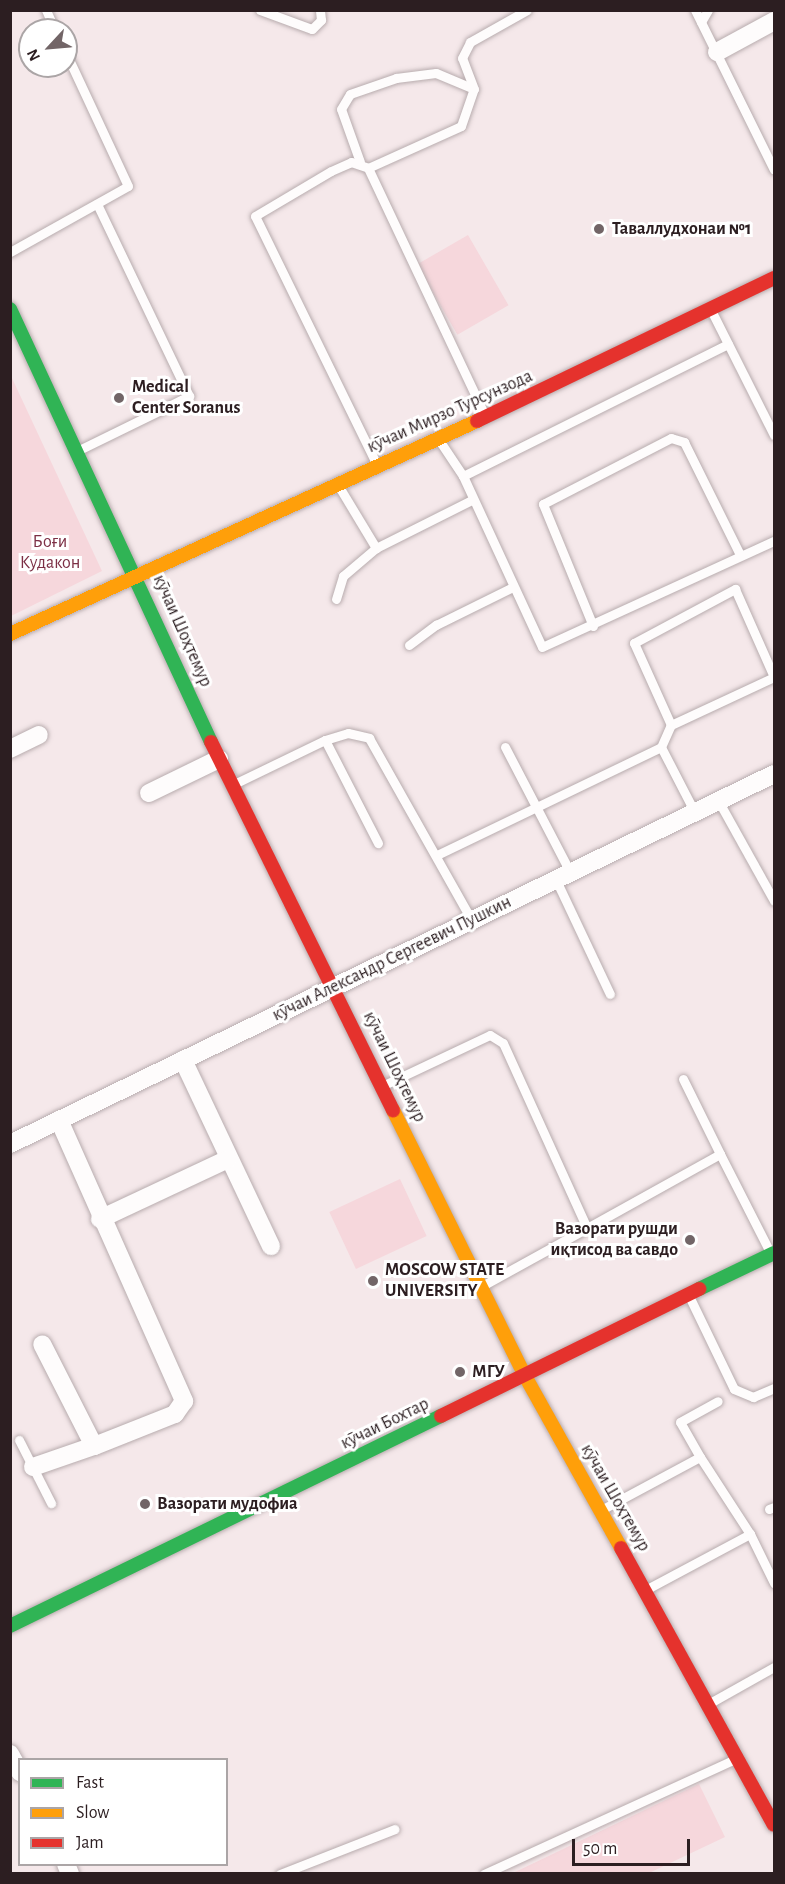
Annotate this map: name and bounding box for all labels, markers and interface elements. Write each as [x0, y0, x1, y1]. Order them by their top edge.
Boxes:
north arrow [18, 18, 78, 78]
text: N [24, 47, 43, 64]
place label: Таваллудхонаи №1 [612, 218, 751, 240]
marker: Таваллудхонаи №1 [590, 220, 608, 238]
street label: кӯчаи Мирзо Турсунзода [364, 366, 536, 458]
place label: Medical Center Soranus [132, 377, 240, 420]
marker: Medical Center Soranus [110, 389, 128, 407]
park label: Боғи Кудакон [20, 532, 80, 574]
street label: кӯчаи Шоҳтемур [148, 572, 216, 690]
street label: кӯчаи Александр Сергеевич Пушкин [269, 892, 515, 1026]
street label: кӯчаи Шоҳтемур [358, 1008, 430, 1126]
place label: Вазорати рушди иқтисод ва савдо [551, 1219, 678, 1262]
marker: Вазорати рушди иқтисод ва савдо [683, 1233, 697, 1247]
place label: MOSCOW STATE UNIVERSITY [385, 1260, 504, 1302]
marker: MOSCOW STATE UNIVERSITY [366, 1274, 380, 1288]
place label: МГУ [472, 1361, 505, 1383]
marker: МГУ [453, 1365, 467, 1379]
street label: кӯчаи Бохтар [337, 1393, 433, 1455]
street label: кӯчаи Шоҳтемур [576, 1440, 654, 1556]
place label: Вазорати мудофиа [157, 1493, 298, 1515]
marker: Вазорати мудофиа [138, 1497, 152, 1511]
legend [18, 1758, 228, 1866]
text: Fast [76, 1774, 104, 1792]
text: Slow [76, 1804, 109, 1822]
scale bar [575, 1827, 694, 1865]
text: Jam [76, 1834, 104, 1852]
text: 50 m [583, 1840, 617, 1858]

